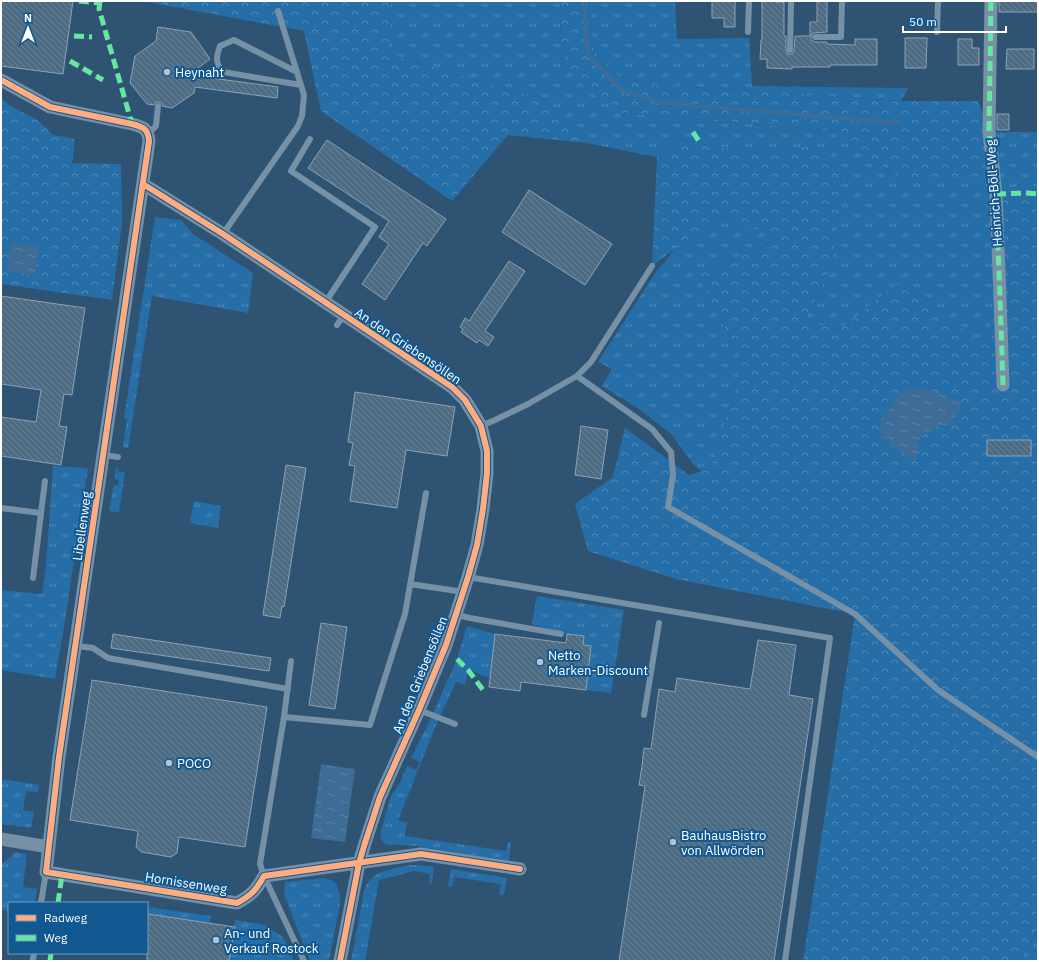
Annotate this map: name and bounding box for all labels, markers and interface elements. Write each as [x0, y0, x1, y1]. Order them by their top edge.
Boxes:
north arrow [8, 8, 48, 48]
scale bar [903, 8, 1006, 34]
text: N [24, 11, 32, 25]
text: 50 m [909, 14, 937, 29]
place label: Heynaht [175, 64, 224, 81]
marker: Heynaht [162, 67, 172, 77]
street label: Heinrich-Böll-Weg [982, 139, 1006, 247]
street label: An den Griebensöllen [351, 304, 465, 388]
street label: Libellenweg [69, 490, 95, 562]
street label: An den Griebensöllen [389, 614, 451, 736]
place label: Netto Marken-Discount [548, 647, 648, 679]
marker: Netto Marken-Discount [535, 657, 545, 667]
place label: POCO [177, 755, 211, 772]
marker: POCO [164, 758, 174, 768]
place label: BauhausBistro von Allwörden [681, 827, 766, 859]
marker: BauhausBistro von Allwörden [668, 837, 678, 847]
street label: Hornissenweg [144, 868, 228, 898]
legend [8, 902, 148, 954]
text: Radweg [44, 910, 88, 925]
place label: An- und Verkauf Rostock [224, 925, 319, 957]
text: Weg [44, 930, 68, 945]
marker: An- und Verkauf Rostock [211, 935, 221, 945]

